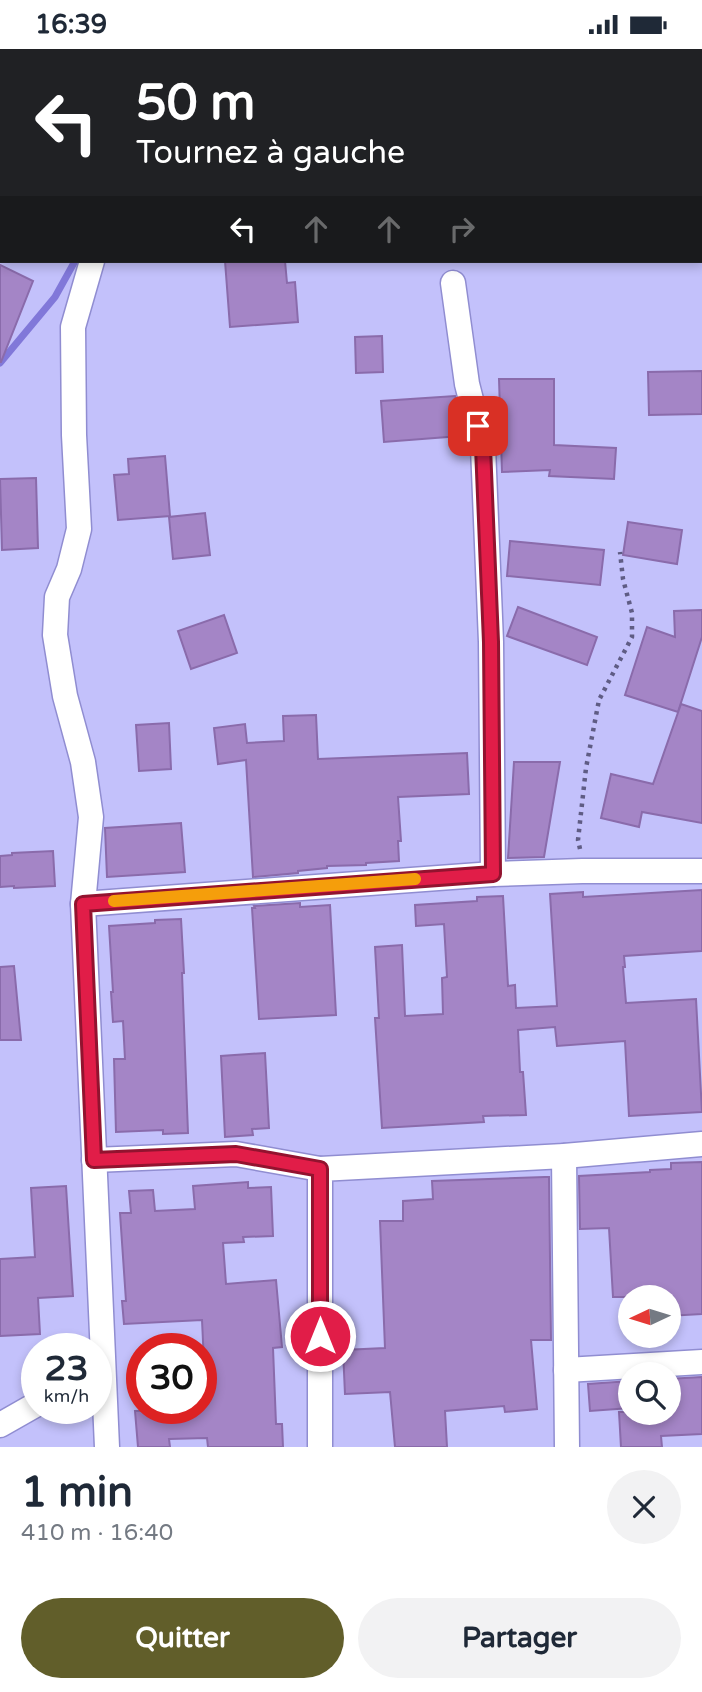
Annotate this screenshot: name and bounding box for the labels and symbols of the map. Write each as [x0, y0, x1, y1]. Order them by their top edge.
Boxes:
pin [448, 396, 508, 456]
north arrow [618, 1285, 681, 1347]
position arrow [283, 1299, 357, 1373]
speed limit sign: 30 [126, 1333, 217, 1424]

